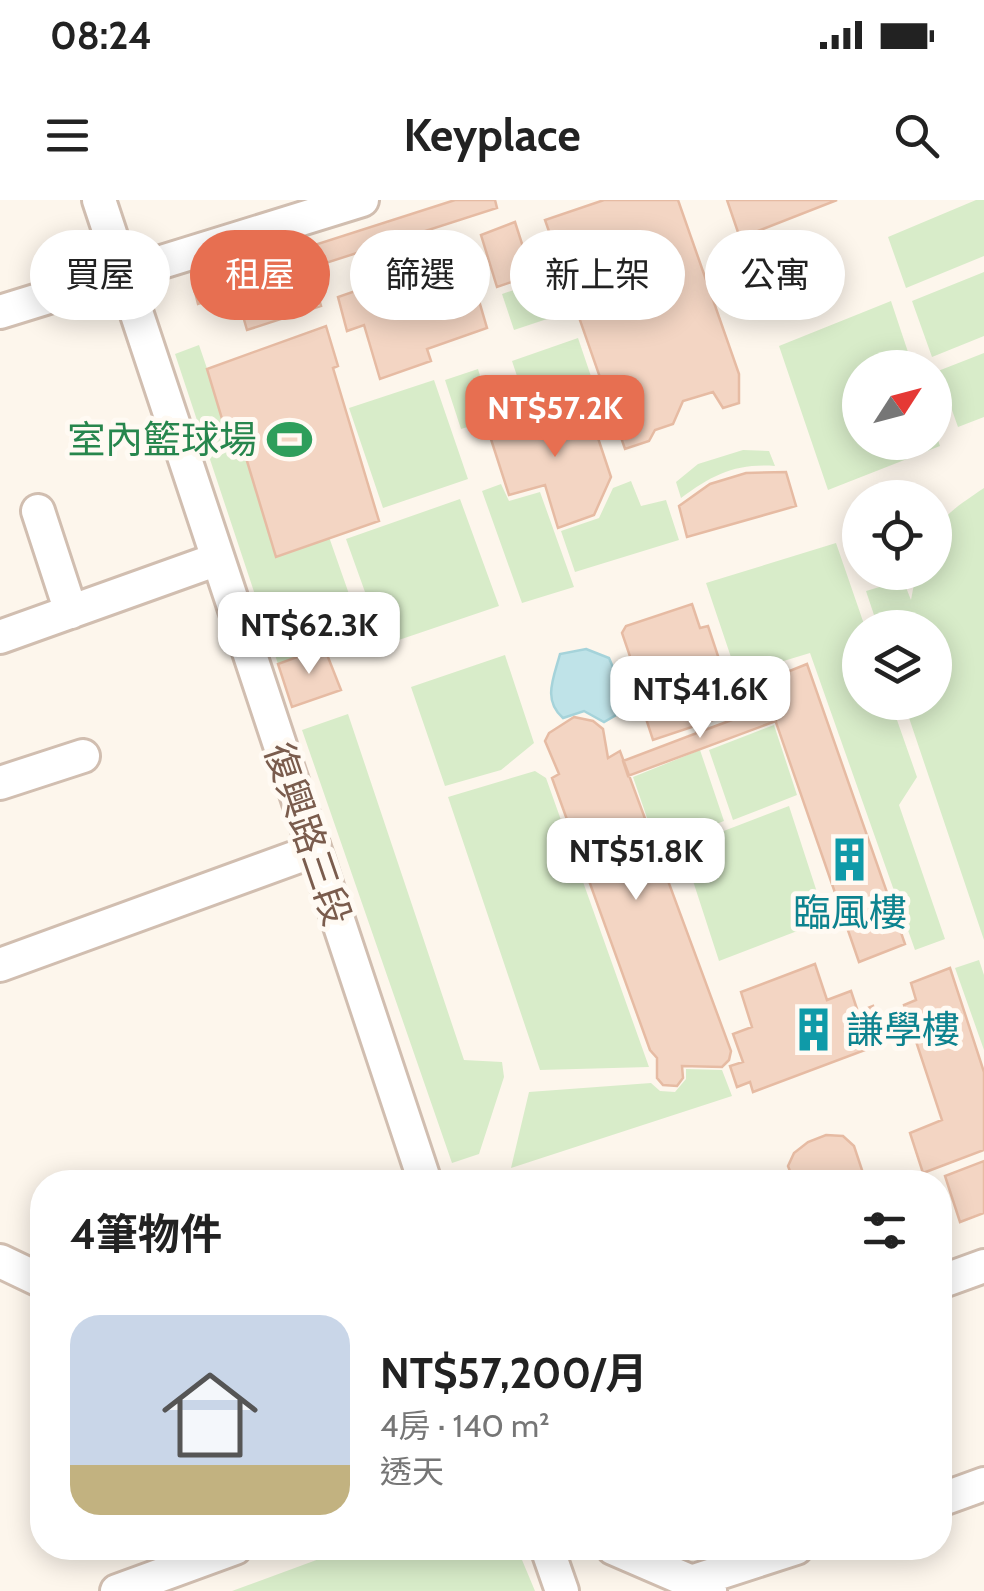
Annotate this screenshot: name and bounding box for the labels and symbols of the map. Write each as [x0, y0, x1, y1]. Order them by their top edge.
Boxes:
north arrow [842, 350, 952, 460]
pin: NT$57.2K [452, 375, 658, 460]
sports icon: 室內籃球場 [266, 415, 314, 463]
place label: 室內籃球場 [67, 416, 257, 463]
pin: NT$62.3K [206, 592, 412, 677]
pin: NT$41.6K [597, 656, 803, 741]
street label: 復興路三段 [255, 737, 361, 931]
pin: NT$51.8K [533, 818, 739, 903]
building icon: 臨風樓 [826, 836, 874, 884]
place label: 臨風樓 [793, 889, 907, 936]
building icon: 謙學樓 [789, 1005, 837, 1053]
place label: 謙學樓 [846, 1006, 960, 1053]

